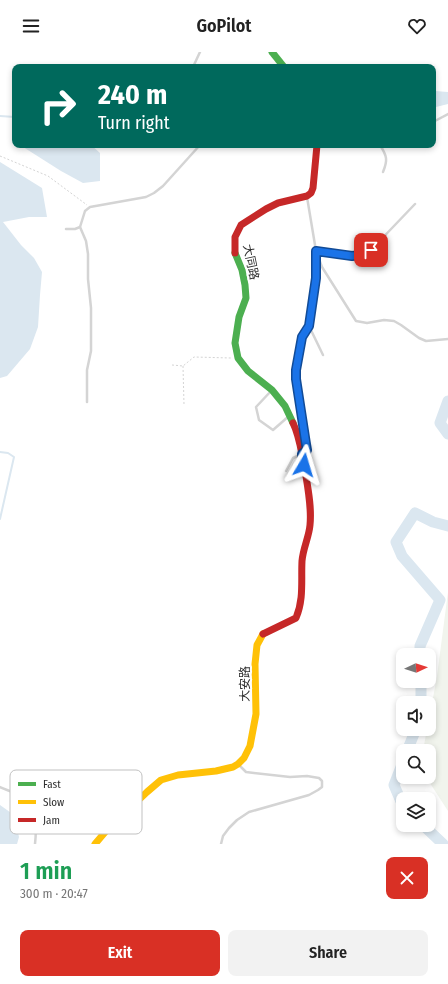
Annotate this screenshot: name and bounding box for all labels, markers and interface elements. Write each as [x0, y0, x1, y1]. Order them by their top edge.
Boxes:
icon: menu [20, 15, 42, 37]
text: GoPilot [196, 15, 252, 37]
icon: heart [406, 15, 428, 37]
text: 240 m [98, 78, 167, 111]
icon: right [32, 80, 84, 132]
text: Turn right [98, 112, 170, 134]
pin [354, 233, 388, 267]
icon: arrive [360, 239, 382, 261]
street label: 大同路 [240, 243, 262, 281]
position arrow [283, 444, 325, 486]
north arrow [396, 648, 436, 688]
map controls [396, 648, 436, 832]
street label: 大安路 [238, 666, 252, 702]
button: sound [396, 696, 436, 736]
button: search [396, 744, 436, 784]
legend [10, 770, 142, 834]
text: Fast [43, 778, 61, 791]
button: layers [396, 792, 436, 832]
text: Slow [43, 796, 64, 809]
text: Jam [43, 814, 60, 827]
text: 1 min [20, 857, 72, 885]
button: close [386, 857, 428, 899]
text: 300 m · 20:47 [20, 886, 88, 901]
button: Exit [20, 930, 220, 976]
button: Share [228, 930, 428, 976]

